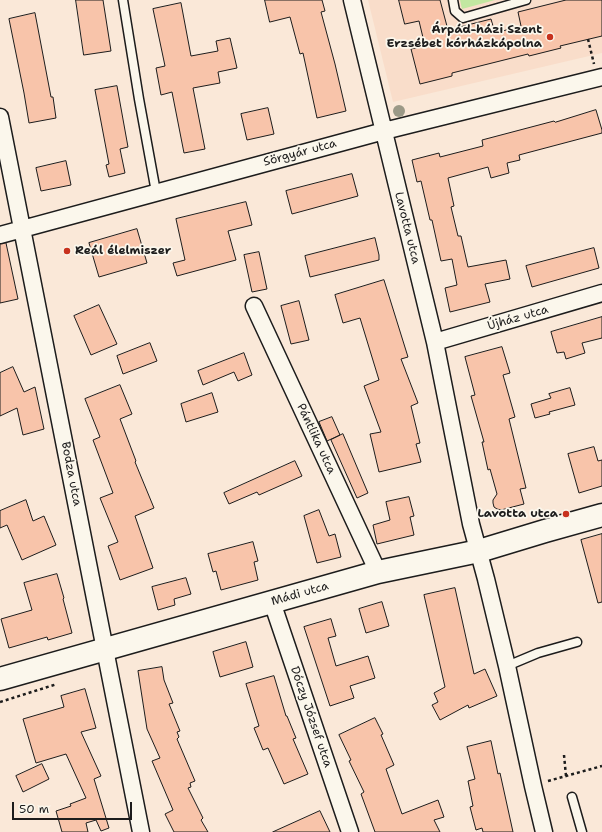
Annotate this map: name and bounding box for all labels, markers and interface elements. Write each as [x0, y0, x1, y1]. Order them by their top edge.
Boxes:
place label: Árpád-házi Szent Erzsébet kórházkápolna [387, 23, 542, 51]
marker: Árpád-házi Szent Erzsébet kórházkápolna [545, 32, 555, 42]
street label: Sörgyár utca [262, 136, 338, 170]
street label: Lavotta utca [391, 191, 423, 265]
place label: Reál élelmiszer [75, 244, 171, 258]
marker: Reál élelmiszer [62, 246, 72, 256]
street label: Újház utca [486, 302, 550, 334]
street label: Pántlika utca [293, 402, 339, 476]
street label: Bodza utca [58, 441, 84, 507]
place label: Lavotta utca [477, 507, 558, 521]
marker: Lavotta utca [561, 509, 571, 519]
street label: Mádi utca [270, 579, 330, 609]
street label: Dóczy József utca [287, 665, 335, 769]
scale bar [14, 794, 134, 820]
text: 50 m [19, 801, 49, 817]

